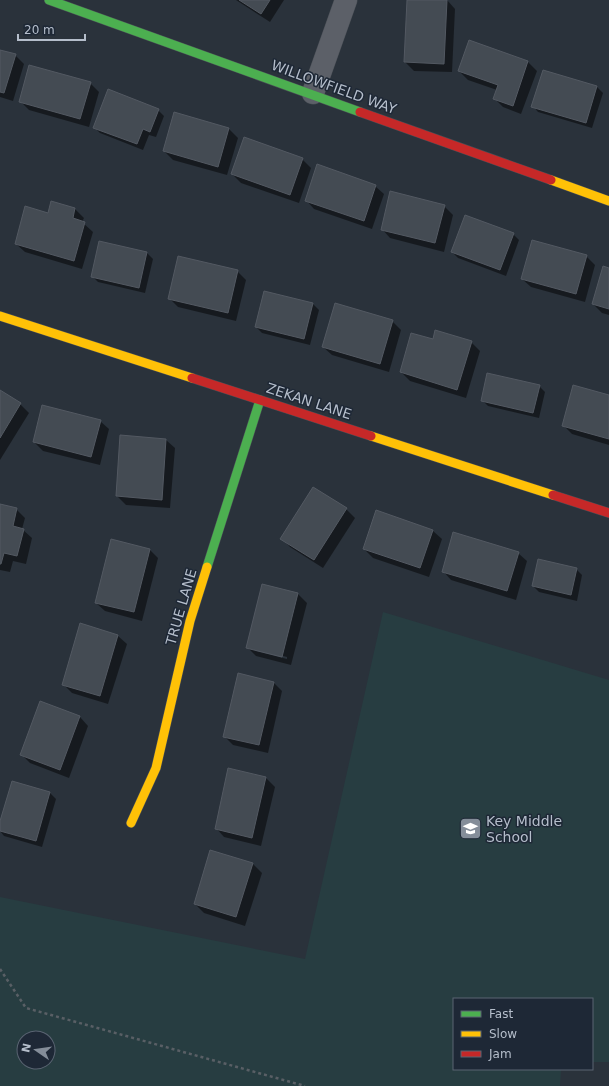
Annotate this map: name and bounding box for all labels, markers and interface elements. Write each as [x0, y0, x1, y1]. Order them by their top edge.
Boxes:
scale bar [18, 16, 85, 42]
text: 20 m [24, 23, 55, 37]
street label: WILLOWFIELD WAY [269, 57, 399, 117]
street label: ZEKAN LANE [264, 380, 354, 422]
street label: TRUE LANE [162, 567, 200, 648]
place label: Key Middle School [486, 813, 562, 845]
school or university icon: Key Middle School [457, 816, 483, 842]
legend [453, 998, 593, 1070]
text: Fast [489, 1007, 513, 1021]
text: Slow [489, 1027, 517, 1041]
north arrow [16, 1030, 56, 1070]
text: N [19, 1042, 34, 1054]
text: Jam [488, 1047, 512, 1061]

